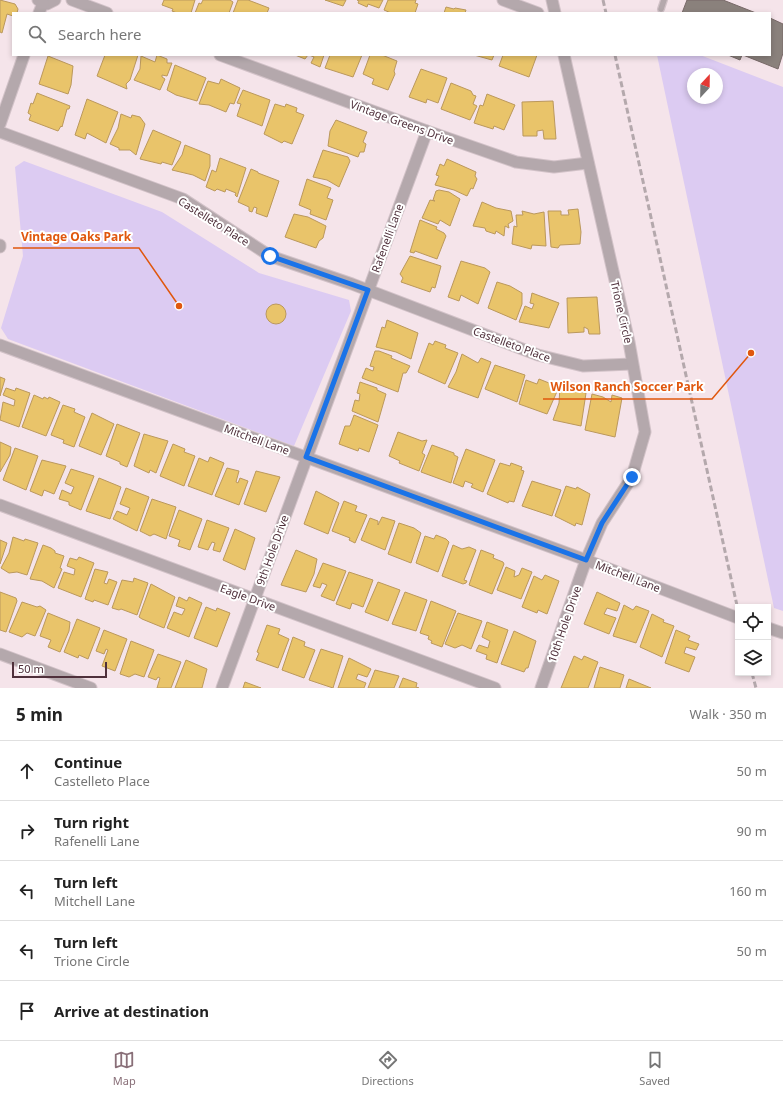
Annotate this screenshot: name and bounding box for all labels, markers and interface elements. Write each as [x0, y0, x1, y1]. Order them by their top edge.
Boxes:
search box [12, 12, 771, 56]
icon: search [26, 23, 48, 45]
text: Search here [58, 24, 141, 44]
north arrow [687, 68, 723, 104]
street label: Vintage Greens Drive [348, 96, 456, 148]
street label: Castelleto Place [176, 193, 252, 249]
street label: Rafenelli Lane [368, 201, 406, 275]
callout: Vintage Oaks Park [13, 224, 139, 248]
text: Vintage Oaks Park [21, 228, 132, 245]
route start [261, 247, 279, 265]
street label: Trione Circle [608, 279, 636, 345]
street label: Castelleto Place [471, 323, 553, 365]
callout: Wilson Ranch Soccer Park [543, 375, 712, 399]
text: Wilson Ranch Soccer Park [551, 378, 704, 395]
street label: Mitchell Lane [222, 420, 292, 458]
route end [623, 468, 641, 486]
street label: 9th Hole Drive [252, 513, 292, 587]
street label: Mitchell Lane [593, 557, 663, 595]
street label: Eagle Drive [218, 580, 278, 614]
street label: 10th Hole Drive [544, 584, 584, 664]
map controls [735, 604, 771, 676]
button: locate [735, 604, 771, 640]
button: layers [735, 640, 771, 676]
scale bar [12, 660, 107, 679]
text: 50 m [18, 661, 44, 676]
text: 5 min [16, 703, 63, 726]
text: Walk · 350 m [689, 705, 767, 723]
text: Continue [54, 752, 122, 772]
icon: ahead [16, 760, 38, 782]
text: 50 m [737, 762, 767, 780]
text: Castelleto Place [54, 772, 150, 790]
text: Turn right [54, 812, 129, 832]
icon: right [16, 820, 38, 842]
text: 90 m [737, 822, 767, 840]
text: Rafenelli Lane [54, 832, 139, 850]
text: Turn left [54, 872, 118, 892]
icon: left [16, 880, 38, 902]
text: 160 m [729, 882, 767, 900]
text: Mitchell Lane [54, 892, 135, 910]
text: Turn left [54, 932, 118, 952]
icon: left [16, 940, 38, 962]
text: 50 m [737, 942, 767, 960]
text: Trione Circle [54, 952, 130, 970]
icon: arrive [16, 1000, 38, 1022]
text: Arrive at destination [54, 1001, 209, 1021]
tab: Map [113, 1049, 136, 1088]
tab: Directions [361, 1049, 414, 1088]
tab: Saved [639, 1049, 670, 1088]

